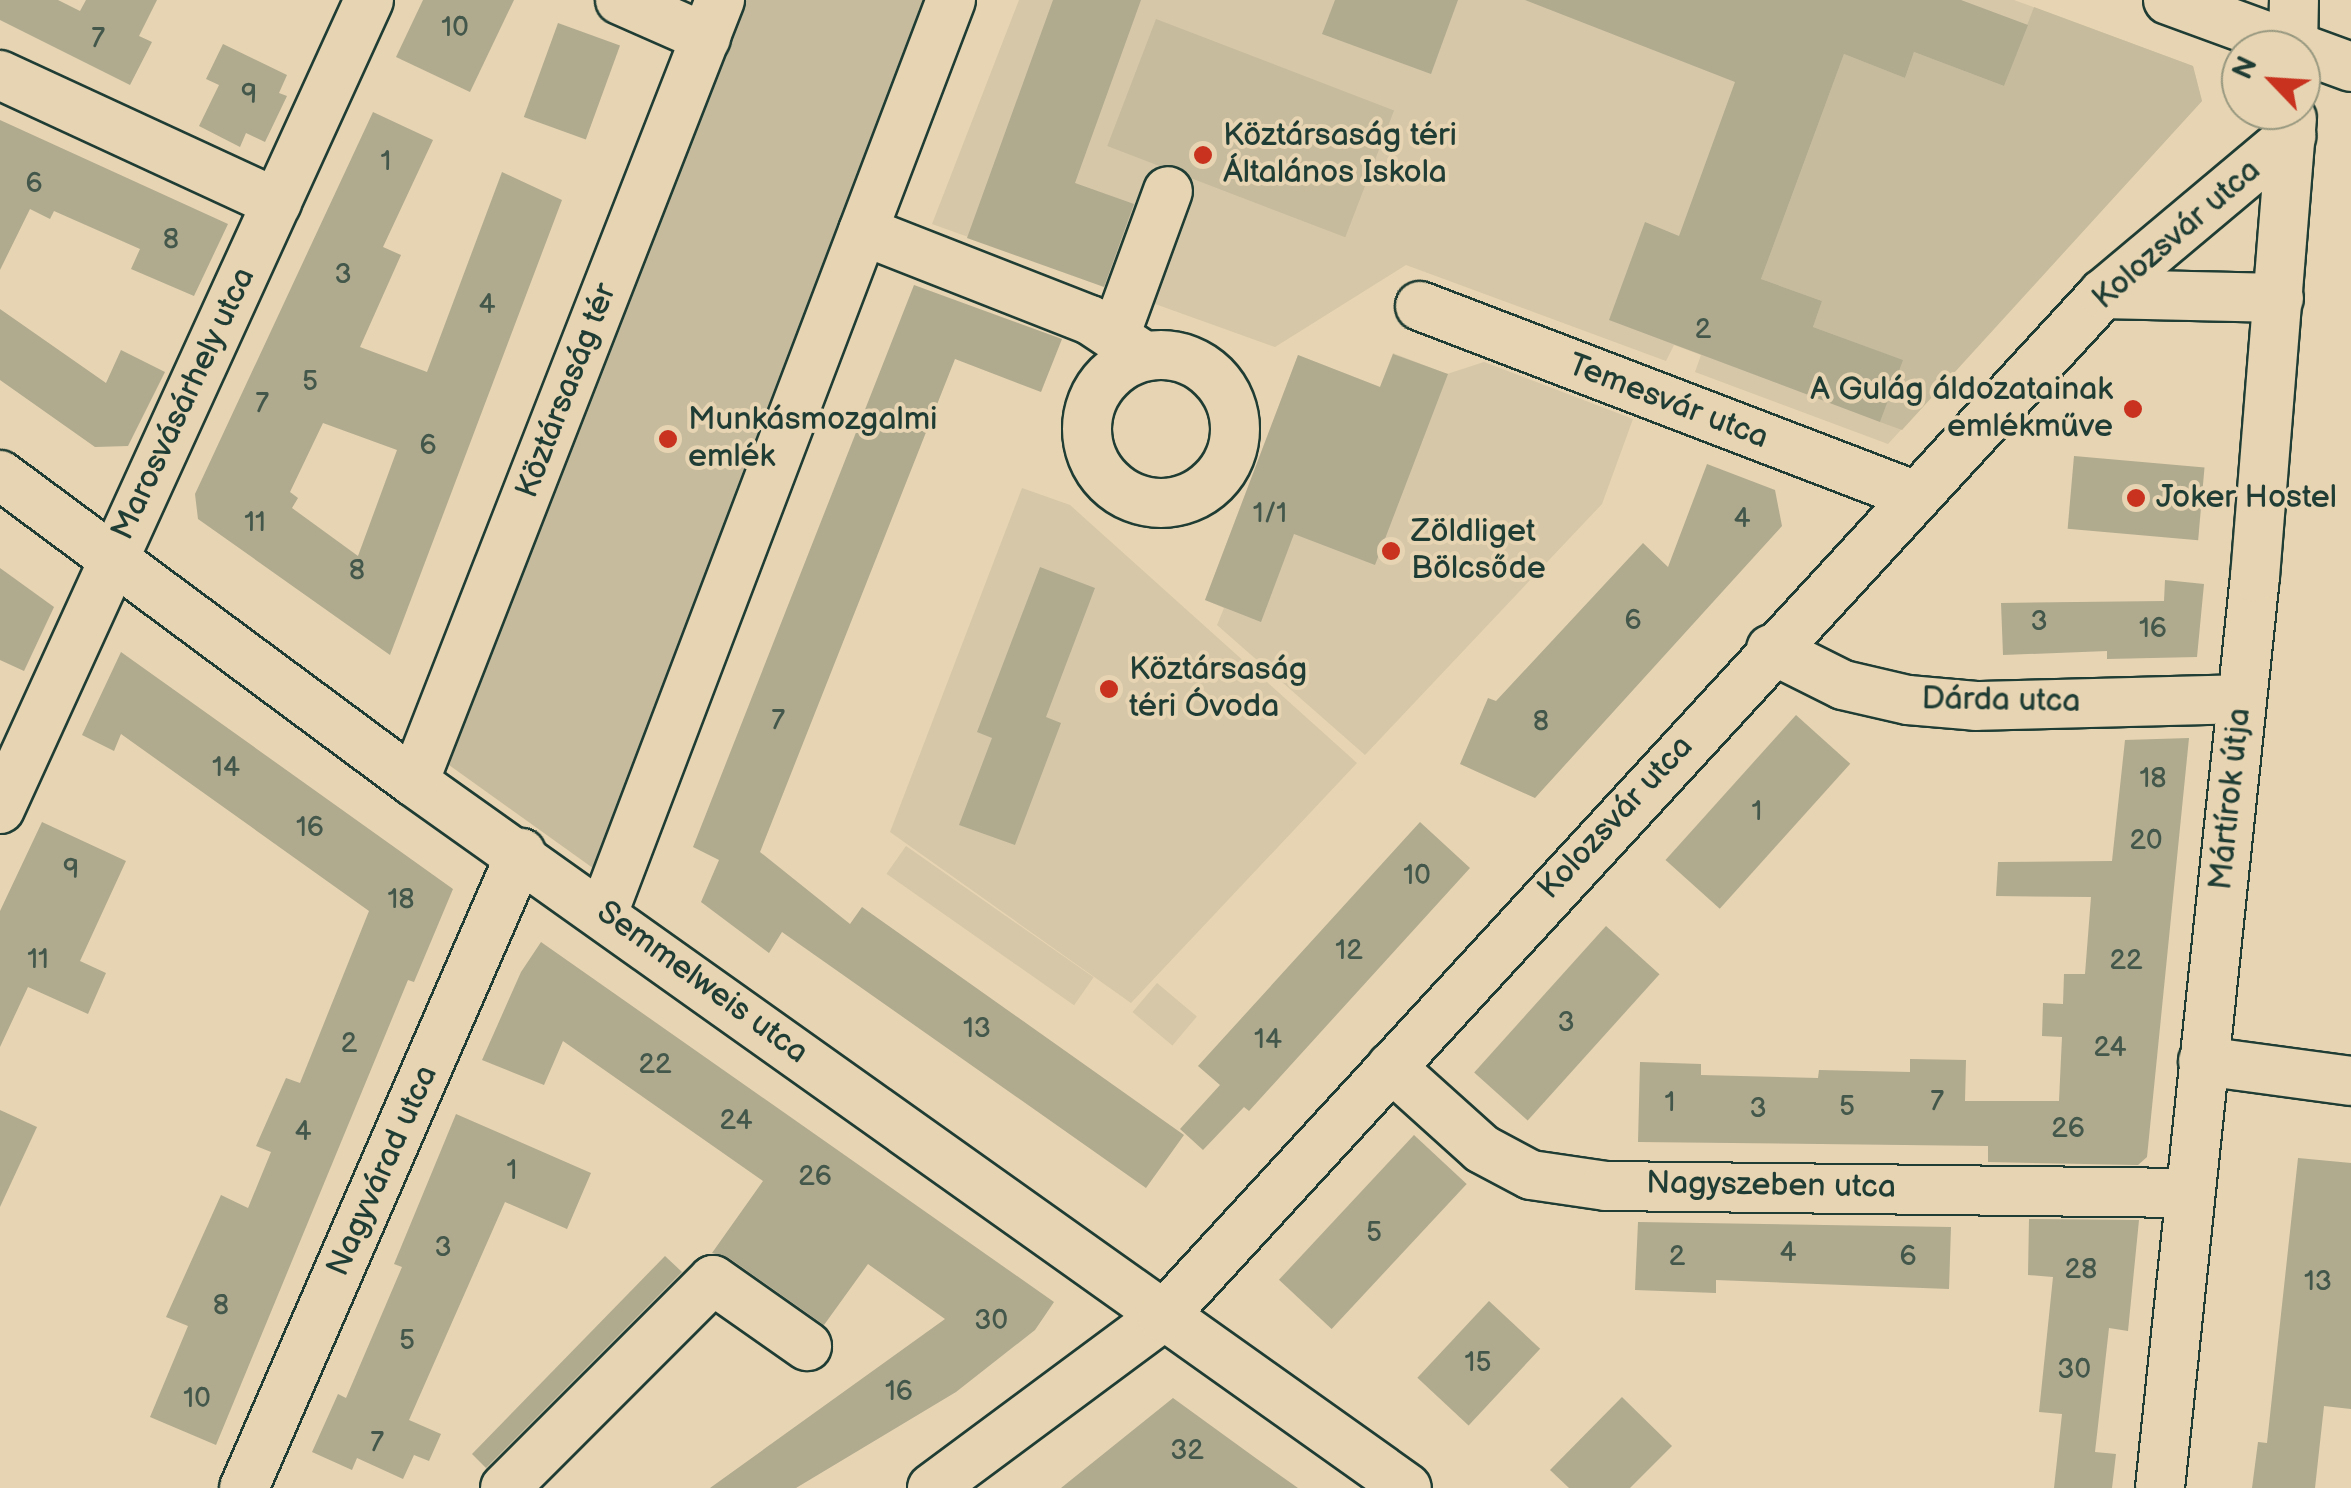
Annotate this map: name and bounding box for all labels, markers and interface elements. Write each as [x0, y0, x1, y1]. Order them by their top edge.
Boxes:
house number: 10 [441, 11, 469, 45]
house number: 7 [91, 22, 105, 56]
north arrow [2221, 30, 2321, 130]
text: N [2226, 51, 2265, 84]
house number: 9 [241, 78, 257, 112]
place label: Köztársaság téri Általános Iskola [1223, 118, 1457, 193]
marker: Köztársaság téri Általános Iskola [1192, 144, 1214, 166]
house number: 1 [381, 145, 391, 179]
street label: Kolozsvár utca [2085, 152, 2269, 318]
house number: 6 [25, 167, 43, 201]
house number: 8 [163, 223, 179, 257]
house number: 3 [334, 258, 352, 292]
street label: Marosvásárhely utca [104, 261, 264, 547]
street label: Köztársaság tér [508, 278, 626, 504]
house number: 4 [478, 288, 496, 322]
house number: 2 [1695, 313, 1711, 347]
street label: Temesvár utca [1563, 346, 1773, 458]
house number: 5 [302, 365, 318, 399]
place label: A Gulág áldozatainak emlékműve [1810, 372, 2113, 447]
house number: 7 [255, 387, 269, 421]
marker: A Gulág áldozatainak emlékműve [2122, 398, 2144, 420]
place label: Munkásmozgalmi emlék [688, 402, 938, 477]
marker: Munkásmozgalmi emlék [657, 428, 679, 450]
house number: 6 [419, 429, 437, 463]
place label: Joker Hostel [2156, 479, 2337, 517]
marker: Joker Hostel [2125, 487, 2147, 509]
house number: 1/1 [1253, 497, 1287, 531]
house number: 4 [1733, 502, 1751, 536]
house number: 11 [244, 506, 266, 540]
place label: Zöldliget Bölcsőde [1411, 514, 1546, 589]
marker: Zöldliget Bölcsőde [1380, 540, 1402, 562]
house number: 8 [349, 554, 365, 588]
house number: 6 [1624, 604, 1642, 638]
house number: 3 [2030, 605, 2048, 639]
house number: 16 [2139, 612, 2167, 646]
place label: Köztársaság téri Óvoda [1129, 652, 1307, 727]
marker: Köztársaság téri Óvoda [1098, 678, 1120, 700]
street label: Dárda utca [1921, 680, 2081, 722]
house number: 7 [771, 704, 785, 738]
house number: 8 [1533, 705, 1549, 739]
street label: Mártírok útja [2202, 706, 2260, 892]
street label: Kolozsvár utca [1530, 728, 1702, 908]
house number: 14 [212, 751, 240, 785]
house number: 18 [2139, 762, 2167, 796]
house number: 1 [1752, 795, 1762, 829]
house number: 16 [296, 811, 324, 845]
house number: 20 [2130, 824, 2162, 858]
house number: 9 [63, 853, 79, 887]
house number: 10 [1403, 859, 1431, 893]
house number: 18 [387, 883, 415, 917]
street label: Semmelweis utca [589, 894, 815, 1072]
house number: 12 [1335, 934, 1363, 968]
house number: 11 [27, 943, 49, 977]
house number: 22 [2109, 944, 2143, 978]
house number: 3 [1557, 1006, 1575, 1040]
house number: 13 [963, 1012, 991, 1046]
house number: 14 [1254, 1023, 1282, 1057]
house number: 2 [341, 1027, 357, 1061]
house number: 24 [2093, 1031, 2127, 1065]
house number: 22 [638, 1048, 672, 1082]
street label: Nagyvárad utca [319, 1060, 447, 1282]
house number: 7 [1930, 1085, 1944, 1119]
house number: 1 [1665, 1086, 1675, 1120]
house number: 5 [1839, 1090, 1855, 1124]
house number: 3 [1749, 1092, 1767, 1126]
house number: 24 [719, 1104, 753, 1138]
house number: 26 [2051, 1112, 2085, 1146]
house number: 4 [294, 1115, 312, 1149]
house number: 1 [507, 1154, 517, 1188]
house number: 26 [798, 1160, 832, 1194]
street label: Nagyszeben utca [1646, 1165, 1896, 1207]
house number: 5 [1366, 1216, 1382, 1250]
house number: 3 [434, 1231, 452, 1265]
house number: 4 [1779, 1236, 1797, 1270]
house number: 2 [1669, 1240, 1685, 1274]
house number: 6 [1899, 1240, 1917, 1274]
house number: 28 [2065, 1253, 2097, 1287]
house number: 13 [2304, 1265, 2332, 1299]
house number: 8 [213, 1289, 229, 1323]
house number: 30 [974, 1304, 1008, 1338]
house number: 5 [399, 1324, 415, 1358]
house number: 15 [1465, 1346, 1491, 1380]
house number: 30 [2057, 1353, 2091, 1387]
house number: 16 [885, 1375, 913, 1409]
house number: 10 [183, 1382, 211, 1416]
house number: 7 [370, 1426, 384, 1460]
house number: 32 [1170, 1434, 1204, 1468]

